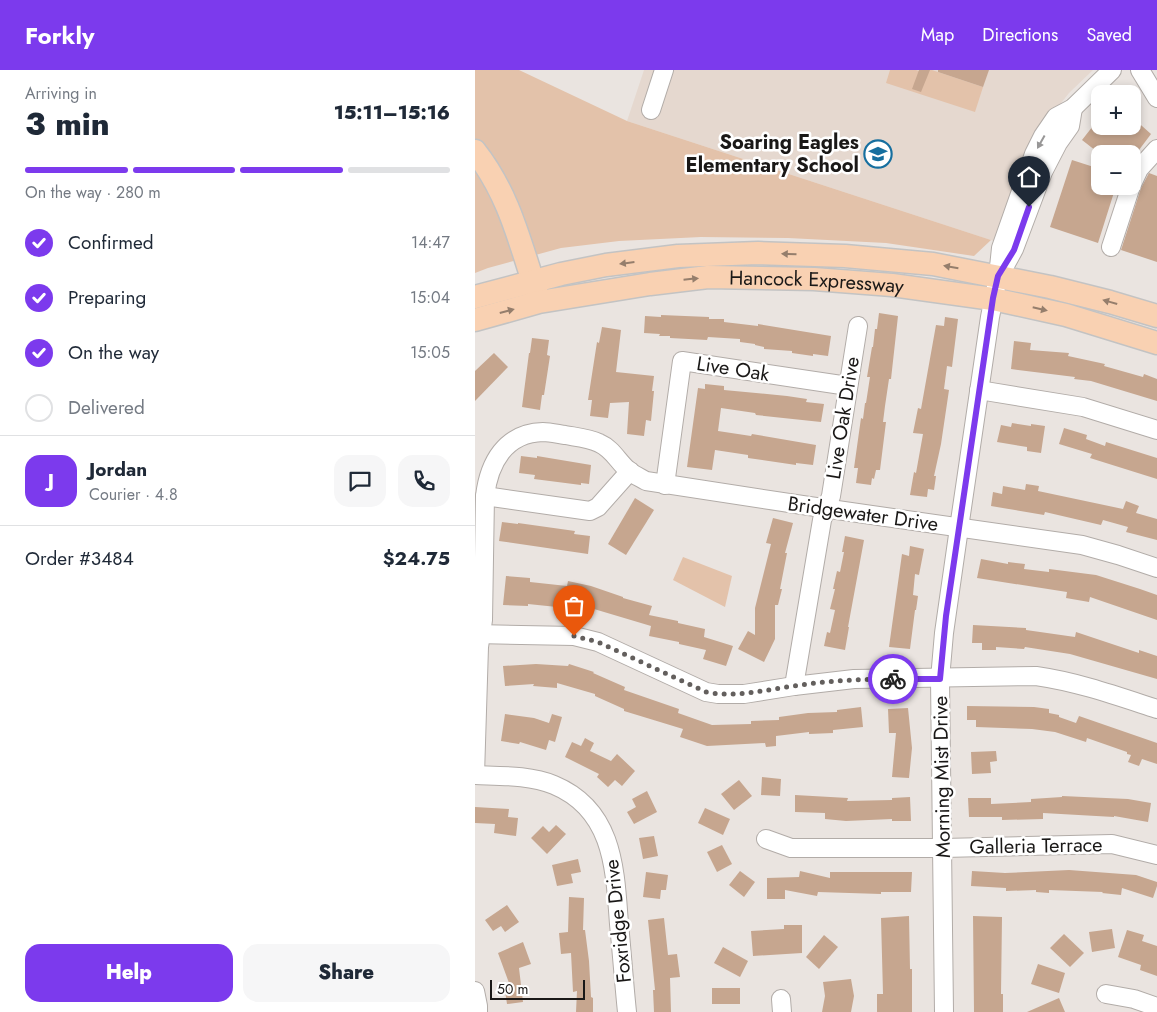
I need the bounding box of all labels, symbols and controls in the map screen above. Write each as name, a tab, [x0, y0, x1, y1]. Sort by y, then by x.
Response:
text: Forkly	[25, 18, 94, 53]
text: Map	[921, 22, 954, 48]
text: Directions	[982, 22, 1058, 48]
text: Saved	[1086, 22, 1132, 48]
text: Arriving in	[25, 82, 97, 105]
map controls	[1091, 85, 1141, 195]
button: +	[1091, 85, 1141, 135]
text: 15:11–15:16	[334, 99, 450, 126]
text: 3 min	[25, 101, 110, 147]
place label: Soaring Eagles Elementary School	[686, 128, 859, 180]
one-way arrow	[1036, 135, 1045, 149]
school or university icon: Soaring Eagles Elementary School	[863, 139, 893, 169]
button: −	[1091, 145, 1141, 195]
pin	[1008, 156, 1050, 207]
icon: home	[1015, 163, 1043, 191]
text: On the way · 280 m	[25, 181, 161, 204]
icon: check	[25, 229, 53, 257]
text: Confirmed	[68, 229, 154, 256]
text: 14:47	[411, 231, 450, 254]
one-way arrow	[780, 250, 796, 258]
one-way arrow	[618, 259, 634, 267]
street label: Hancock Expressway	[729, 263, 906, 301]
one-way arrow	[943, 263, 958, 271]
one-way arrow	[684, 275, 700, 283]
icon: check	[25, 284, 53, 312]
text: Preparing	[68, 284, 146, 311]
text: 15:04	[410, 286, 450, 309]
one-way arrow	[1103, 298, 1118, 306]
one-way arrow	[1033, 305, 1048, 313]
one-way arrow	[500, 307, 515, 315]
icon: check	[25, 339, 53, 367]
text: On the way	[68, 339, 159, 366]
text: 15:05	[410, 341, 450, 364]
street label: Live Oak	[695, 349, 772, 389]
street label: Live Oak Drive	[819, 355, 867, 481]
text: Delivered	[68, 394, 145, 421]
button: chat	[334, 455, 386, 507]
button: phone	[398, 455, 450, 507]
text: Jordan	[89, 456, 147, 483]
text: J	[48, 467, 54, 494]
text: Courier · 4.8	[89, 483, 178, 506]
street label: Bridgewater Drive	[786, 489, 940, 539]
text: Order #3484	[25, 545, 134, 572]
text: $24.75	[383, 545, 450, 572]
pin	[553, 585, 595, 636]
icon: bag	[560, 592, 588, 620]
courier	[868, 654, 918, 704]
icon: bike	[879, 665, 907, 693]
street label: Morning Mist Drive	[926, 696, 958, 858]
street label: Galleria Terrace	[969, 830, 1103, 862]
street label: Foxridge Drive	[597, 858, 639, 984]
button: Help	[25, 944, 233, 1002]
button: Share	[243, 944, 450, 1002]
scale bar	[490, 977, 585, 1000]
text: 50 m	[497, 979, 528, 999]

